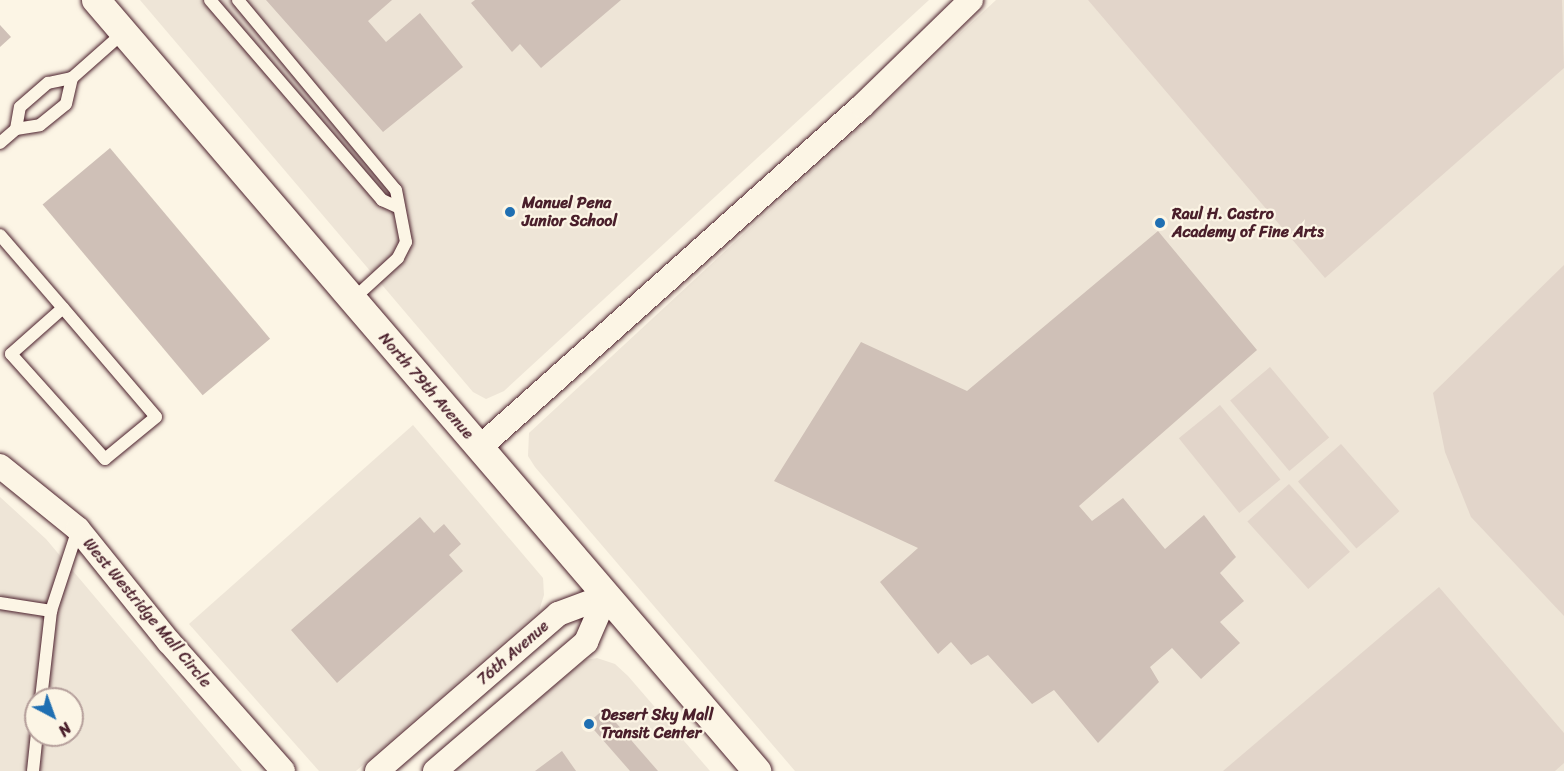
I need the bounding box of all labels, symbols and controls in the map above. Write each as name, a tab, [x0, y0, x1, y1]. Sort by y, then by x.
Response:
place label: Manuel Pena Junior School	[522, 193, 617, 231]
place label: Raul H. Castro Academy of Fine Arts	[1172, 204, 1324, 242]
marker: Manuel Pena Junior School	[503, 205, 517, 219]
marker: Raul H. Castro Academy of Fine Arts	[1153, 216, 1167, 230]
street label: North 79th Avenue	[375, 329, 477, 443]
street label: West Westridge Mall Circle	[79, 534, 215, 692]
street label: 76th Avenue	[473, 617, 553, 689]
north arrow	[24, 687, 84, 747]
place label: Desert Sky Mall Transit Center	[601, 705, 713, 743]
text: N	[51, 715, 79, 744]
marker: Desert Sky Mall Transit Center	[582, 717, 596, 731]

